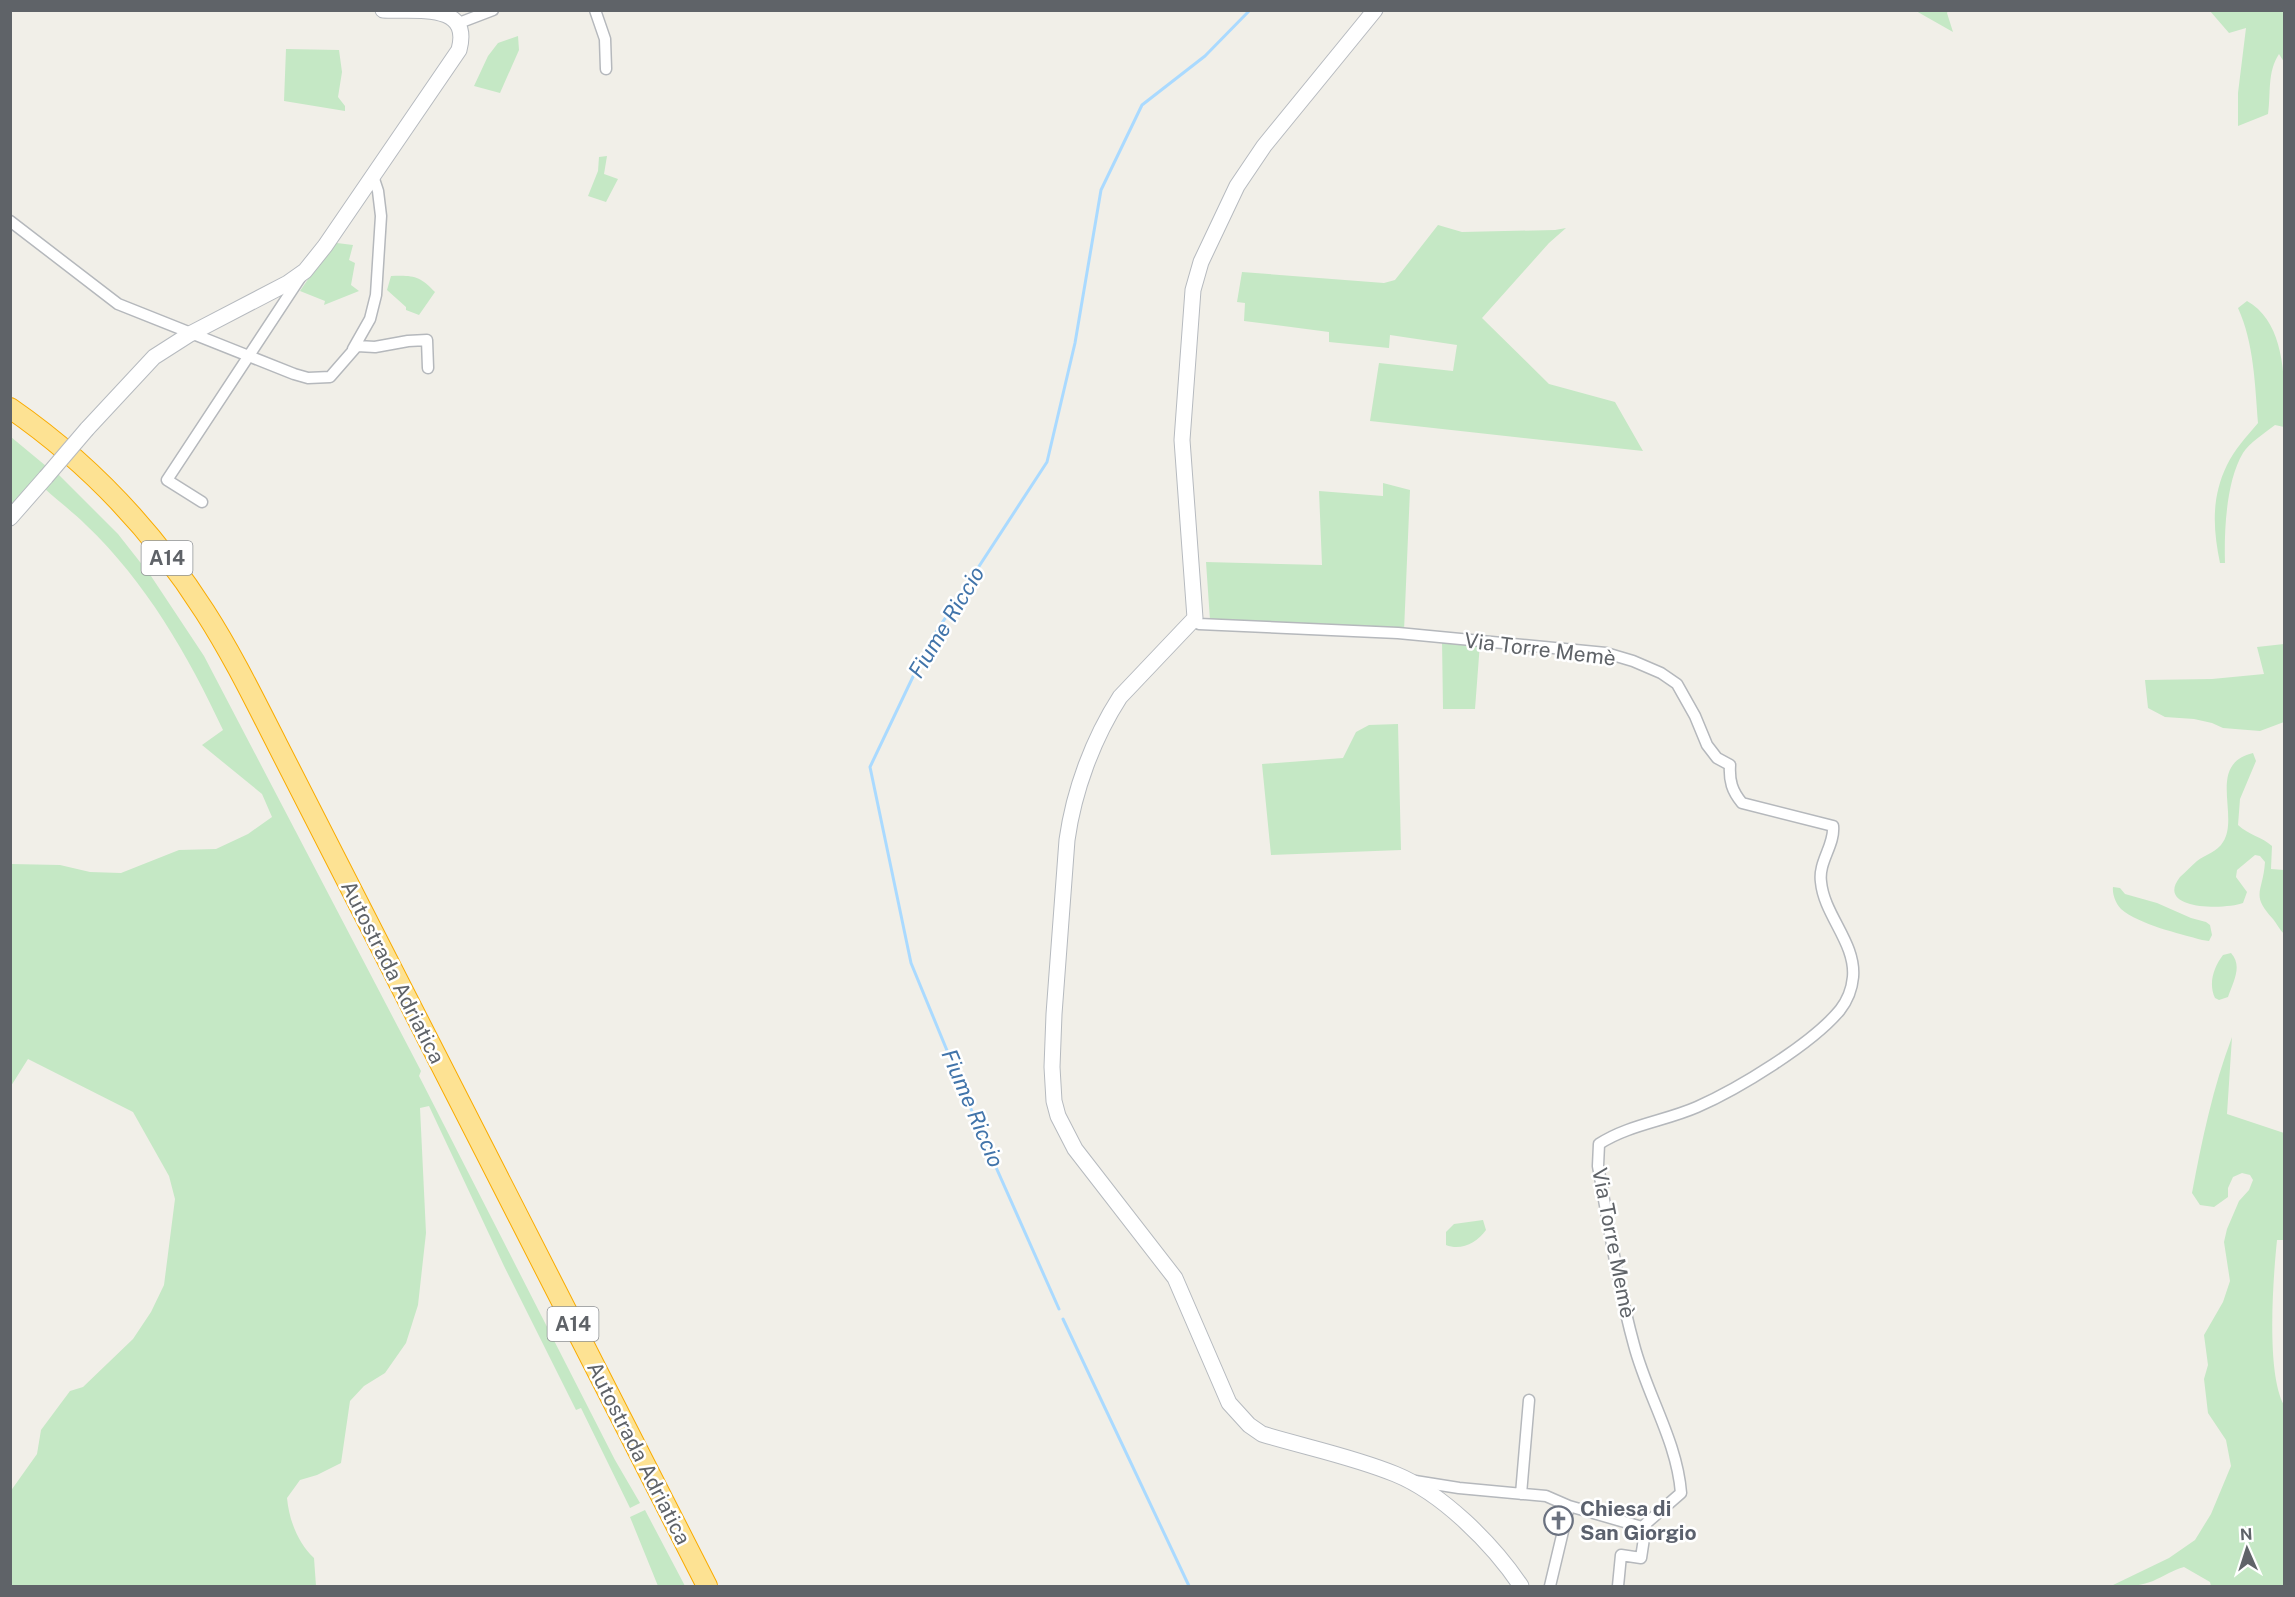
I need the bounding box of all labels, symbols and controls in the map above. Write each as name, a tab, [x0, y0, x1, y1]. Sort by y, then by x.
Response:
road number: A14	[142, 541, 192, 575]
water label: Fiume Riccio	[902, 561, 990, 683]
street label: Via Torre Memè	[1463, 627, 1617, 671]
street label: Autostrada Adriatica	[336, 876, 450, 1068]
water label: Fiume Riccio	[936, 1045, 1010, 1171]
street label: Via Torre Memè	[1587, 1166, 1641, 1320]
road number: A14	[548, 1307, 598, 1341]
street label: Autostrada Adriatica	[582, 1357, 696, 1549]
place label: Chiesa di San Giorgio	[1580, 1496, 1696, 1545]
church icon: Chiesa di San Giorgio	[1543, 1504, 1575, 1536]
north arrow	[2217, 1519, 2277, 1579]
text: N	[2239, 1525, 2253, 1544]

